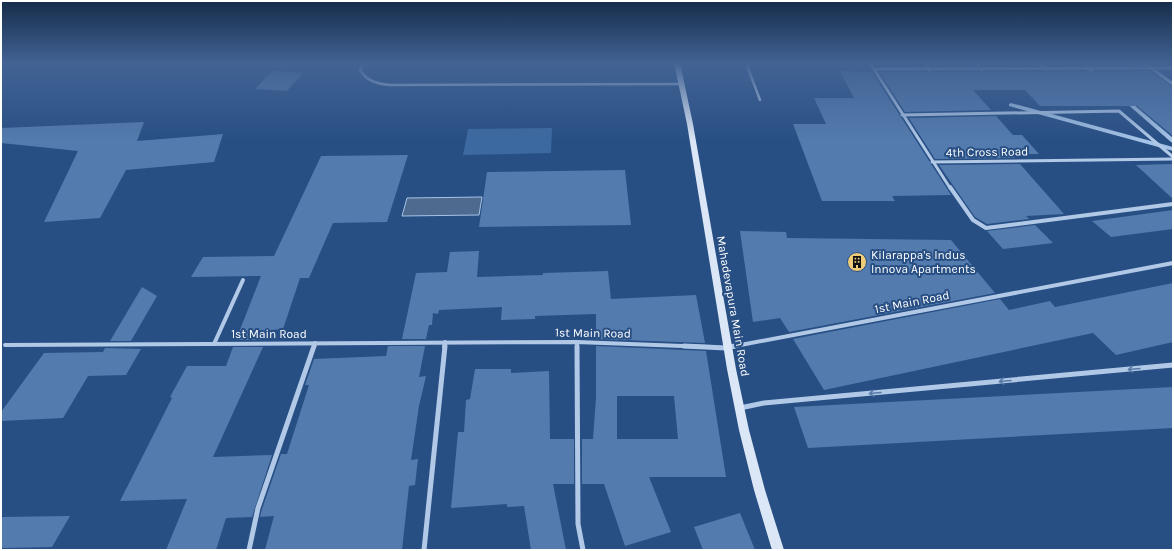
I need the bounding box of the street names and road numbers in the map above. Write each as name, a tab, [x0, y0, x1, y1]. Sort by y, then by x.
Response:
street label: 4th Cross Road	[946, 144, 1028, 160]
street label: Mahadevapura Main Road	[714, 235, 752, 377]
street label: 1st Main Road	[874, 288, 950, 316]
street label: 1st Main Road	[555, 325, 631, 341]
street label: 1st Main Road	[231, 327, 307, 341]

